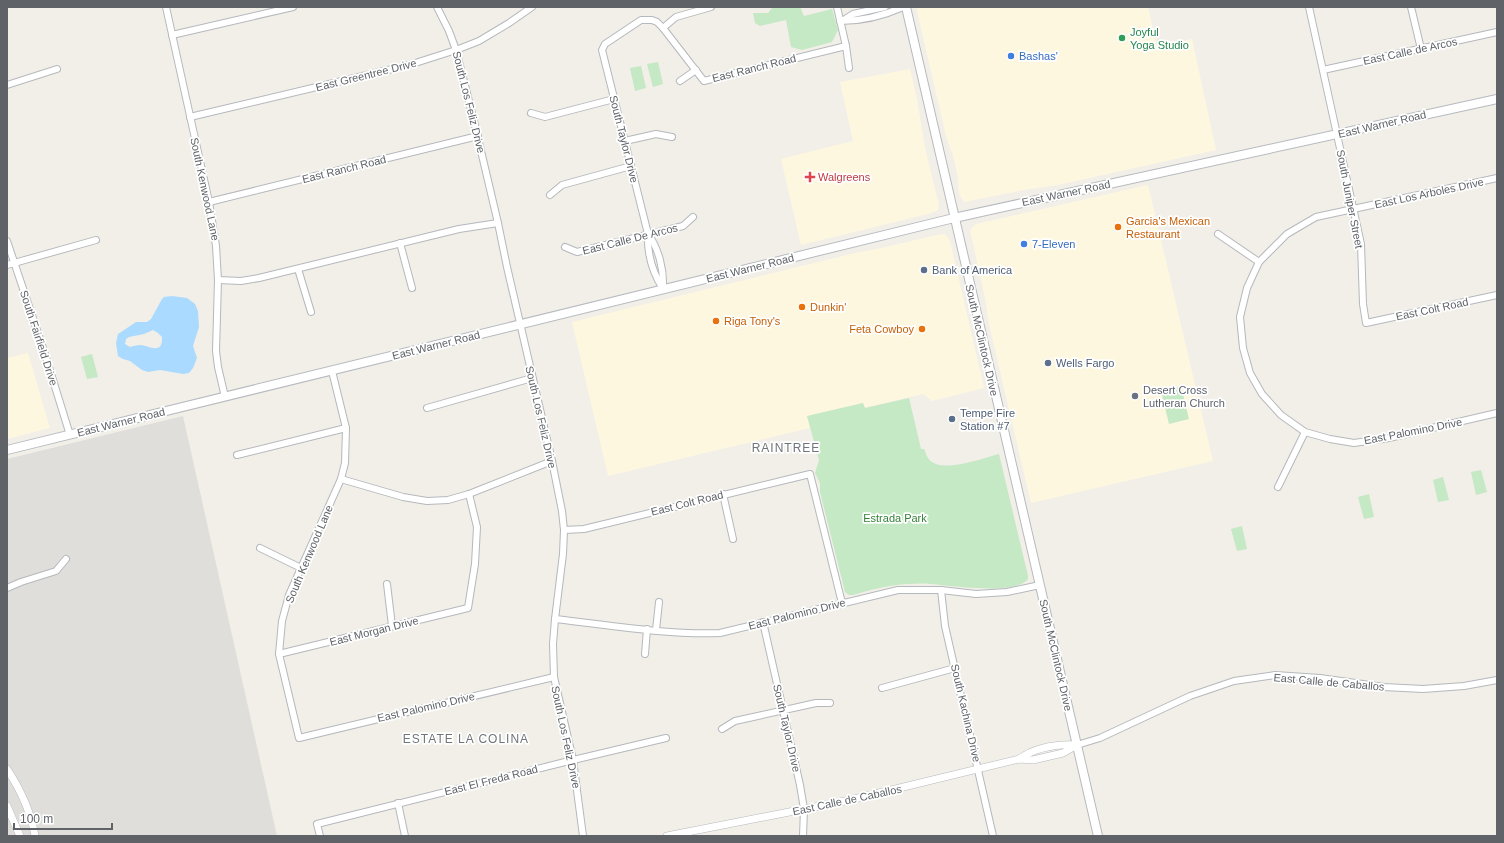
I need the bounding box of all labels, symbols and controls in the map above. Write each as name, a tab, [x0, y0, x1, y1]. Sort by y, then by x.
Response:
place label: Joyful Yoga Studio	[1130, 26, 1189, 51]
marker: Joyful Yoga Studio	[1117, 33, 1127, 43]
street label: East Calle de Arcos	[1362, 35, 1459, 67]
street label: South Los Feliz Drive	[451, 50, 487, 154]
place label: Bashas'	[1019, 50, 1058, 62]
marker: Bashas'	[1006, 51, 1016, 61]
street label: East Ranch Road	[711, 52, 797, 84]
street label: East Greentree Drive	[314, 57, 418, 93]
street label: South Taylor Drive	[607, 94, 641, 184]
street label: East Warner Road	[1337, 108, 1427, 140]
street label: South Kenwood Lane	[188, 136, 222, 242]
street label: South Juniper Street	[1335, 149, 1365, 249]
street label: East Ranch Road	[301, 153, 387, 185]
place label: Walgreens	[818, 171, 871, 183]
marker: Walgreens	[805, 172, 815, 182]
street label: East Los Arboles Drive	[1373, 176, 1485, 210]
street label: East Warner Road	[1021, 178, 1111, 208]
place label: Garcia's Mexican Restaurant	[1126, 215, 1210, 240]
street label: East Calle De Arcos	[581, 221, 679, 257]
marker: Garcia's Mexican Restaurant	[1113, 222, 1123, 232]
place label: 7-Eleven	[1032, 238, 1075, 250]
marker: 7-Eleven	[1019, 239, 1029, 249]
street label: East Warner Road	[705, 251, 795, 285]
place label: Bank of America	[932, 264, 1013, 276]
marker: Bank of America	[919, 265, 929, 275]
street label: South McClintock Drive	[963, 283, 1001, 397]
street label: South Fairfield Drive	[18, 289, 60, 387]
street label: East Colt Road	[1395, 295, 1469, 323]
place label: Dunkin'	[810, 301, 846, 313]
marker: Dunkin'	[797, 302, 807, 312]
place label: Riga Tony's	[724, 315, 781, 327]
marker: Riga Tony's	[711, 316, 721, 326]
place label: Feta Cowboy	[849, 323, 914, 335]
marker: Feta Cowboy	[917, 324, 927, 334]
street label: East Warner Road	[391, 328, 481, 362]
place label: Wells Fargo	[1056, 357, 1114, 369]
marker: Wells Fargo	[1043, 358, 1053, 368]
street label: South Los Feliz Drive	[523, 365, 559, 469]
place label: Desert Cross Lutheran Church	[1143, 384, 1225, 409]
marker: Desert Cross Lutheran Church	[1130, 391, 1140, 401]
street label: East Warner Road	[76, 405, 166, 439]
place label: Tempe Fire Station #7	[960, 407, 1015, 432]
marker: Tempe Fire Station #7	[947, 414, 957, 424]
street label: East Palomino Drive	[1363, 416, 1463, 446]
district label: RAINTREE	[752, 441, 820, 455]
street label: East Colt Road	[650, 488, 724, 518]
street label: South Kenwood Lane	[283, 503, 335, 605]
park label: Estrada Park	[863, 512, 927, 524]
street label: East Palomino Drive	[747, 596, 847, 632]
street label: South McClintock Drive	[1037, 598, 1075, 712]
street label: East Morgan Drive	[328, 614, 420, 648]
street label: South Kachina Drive	[949, 663, 983, 763]
street label: East Calle de Caballos	[1273, 671, 1385, 693]
street label: South Taylor Drive	[771, 683, 803, 773]
street label: South Los Feliz Drive	[549, 685, 583, 789]
street label: East Palomino Drive	[376, 690, 476, 724]
district label: ESTATE LA COLINA	[403, 732, 529, 746]
street label: East El Freda Road	[443, 763, 539, 797]
street label: East Calle de Caballos	[791, 782, 903, 817]
scale bar	[14, 805, 112, 831]
text: 100 m	[20, 812, 53, 826]

